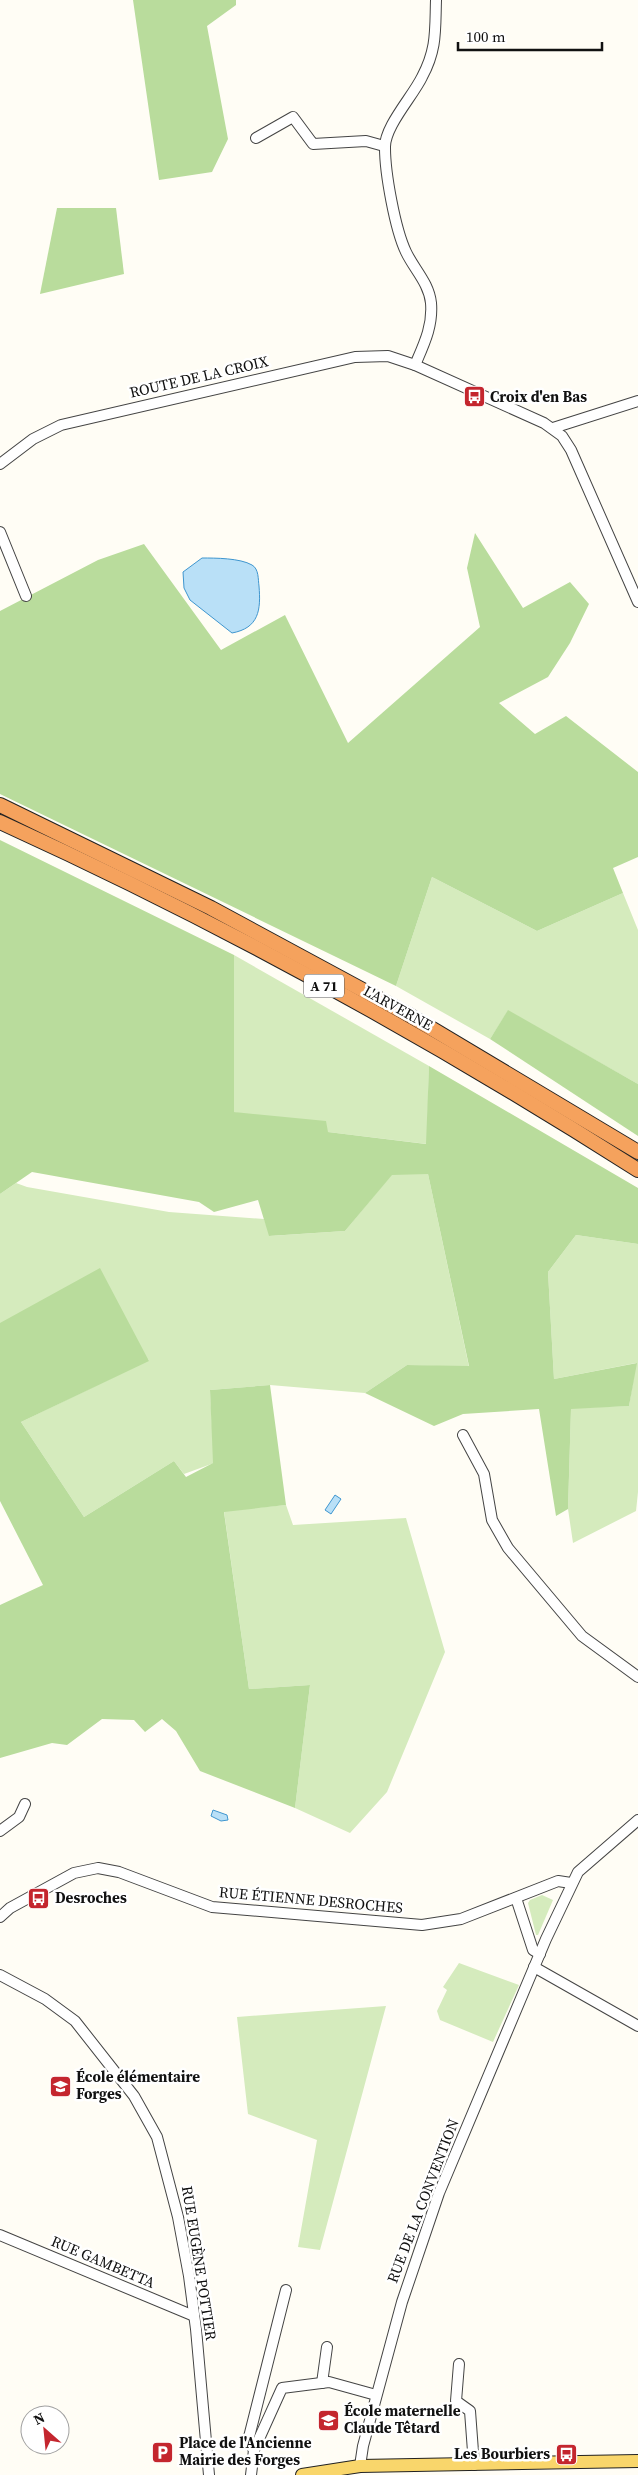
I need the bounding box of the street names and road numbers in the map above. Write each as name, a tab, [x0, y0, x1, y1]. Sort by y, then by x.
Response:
street label: ROUTE DE LA CROIX	[127, 350, 271, 403]
road number: A 71	[304, 974, 344, 998]
street label: L'ARVERNE	[360, 980, 437, 1035]
street label: RUE ÉTIENNE DESROCHES	[218, 1881, 404, 1918]
street label: RUE DE LA CONVENTION	[382, 2116, 464, 2286]
street label: RUE EUGÈNE POTTIER	[177, 2184, 222, 2342]
street label: RUE GAMBETTA	[48, 2230, 158, 2293]

